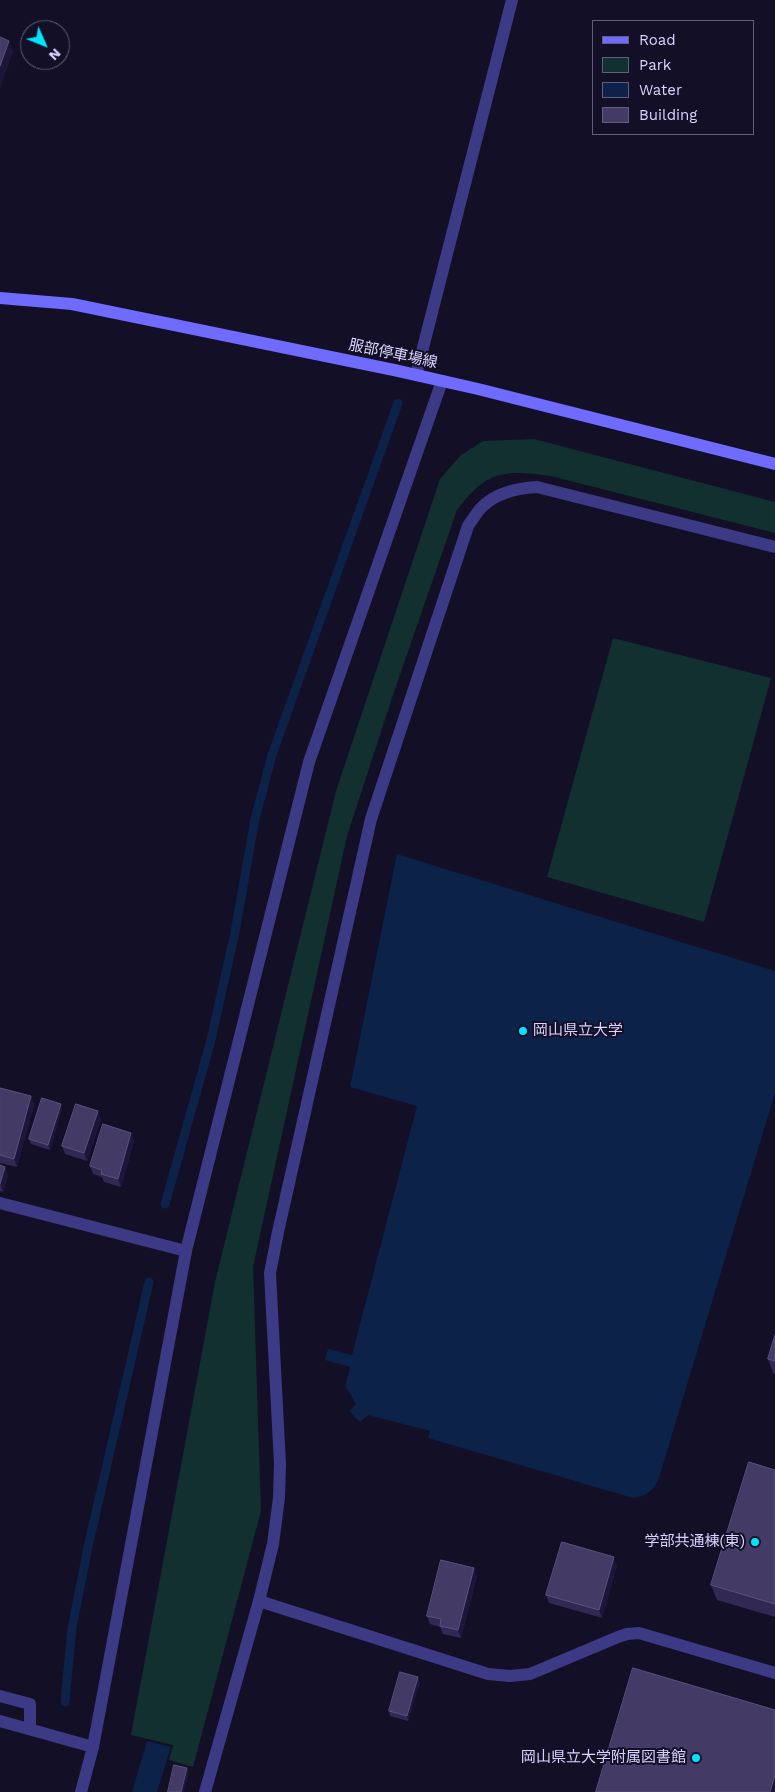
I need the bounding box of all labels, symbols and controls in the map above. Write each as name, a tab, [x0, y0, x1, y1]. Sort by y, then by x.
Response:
north arrow	[20, 20, 70, 70]
legend	[592, 20, 755, 135]
text: Road	[639, 31, 676, 49]
text: N	[46, 45, 64, 64]
text: Park	[639, 56, 671, 74]
text: Water	[639, 81, 682, 99]
text: Building	[639, 106, 697, 124]
street label: 服部停車場線	[347, 336, 439, 372]
place label: 岡山県立大学	[533, 1022, 623, 1040]
marker: 岡山県立大学	[517, 1025, 529, 1037]
place label: 学部共通棟(東)	[645, 1533, 745, 1551]
marker: 学部共通棟(東)	[749, 1536, 761, 1548]
place label: 岡山県立大学附属図書館	[521, 1749, 686, 1767]
marker: 岡山県立大学附属図書館	[690, 1752, 702, 1764]

